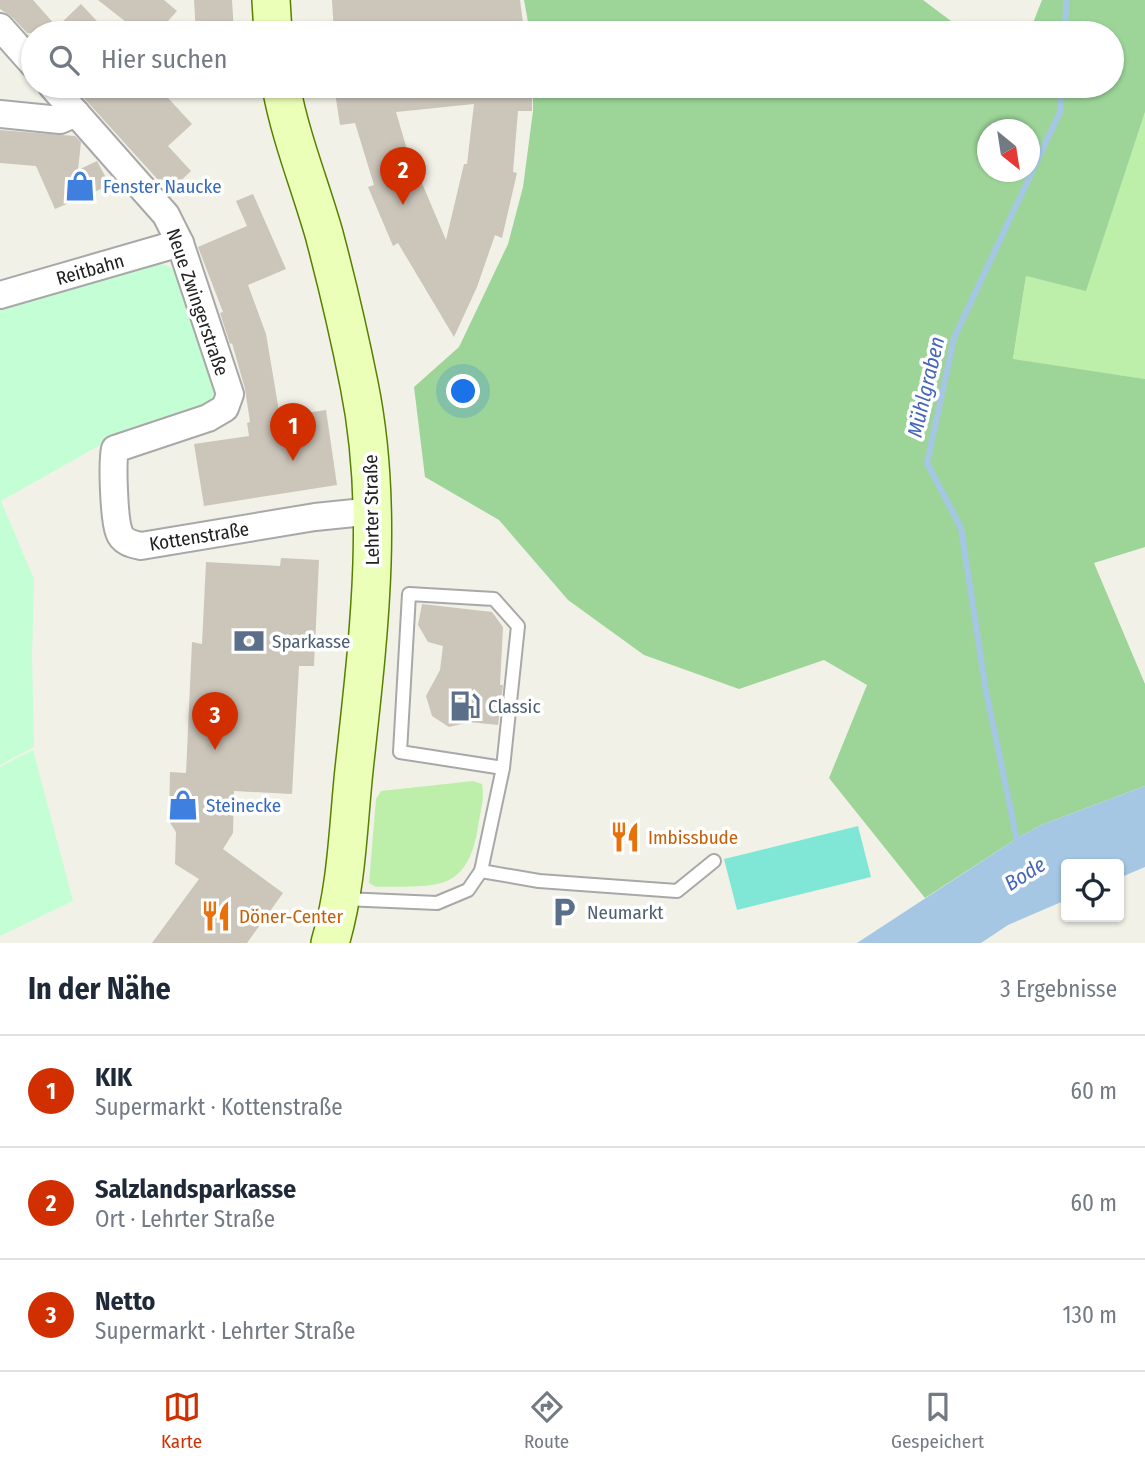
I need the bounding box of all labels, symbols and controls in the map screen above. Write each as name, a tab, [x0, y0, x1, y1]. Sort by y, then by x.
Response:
search box	[21, 21, 1124, 98]
icon: search	[45, 41, 83, 79]
text: Hier suchen	[101, 44, 227, 75]
north arrow	[977, 119, 1040, 182]
pin: 2	[380, 147, 426, 205]
shop icon: Fenster Naucke	[63, 169, 97, 203]
place label: Fenster Naucke	[103, 175, 222, 198]
street label: Neue Zwingerstraße	[162, 225, 234, 379]
street label: Reitbahn	[53, 249, 127, 290]
water label: Mühlgraben	[902, 334, 950, 440]
your location	[446, 374, 480, 408]
pin: 1	[270, 403, 316, 461]
street label: Lehrter Straße	[359, 454, 384, 566]
street label: Kottenstraße	[148, 517, 251, 556]
bank icon: Sparkasse	[232, 624, 266, 658]
place label: Sparkasse	[272, 630, 350, 653]
fuel station icon: Classic	[448, 689, 482, 723]
pin: 3	[192, 692, 238, 750]
place label: Classic	[488, 695, 541, 718]
shop icon: Steinecke	[166, 788, 200, 822]
place label: Steinecke	[206, 794, 281, 817]
restaurant icon: Imbissbude	[608, 820, 642, 854]
place label: Imbissbude	[648, 826, 738, 849]
water label: Bode	[1000, 851, 1050, 897]
map controls	[1061, 859, 1124, 922]
button: locate	[1061, 859, 1124, 922]
parking icon: Neumarkt	[547, 895, 581, 929]
restaurant icon: Döner-Center	[199, 899, 233, 933]
place label: Neumarkt	[587, 901, 664, 924]
place label: Döner-Center	[239, 905, 343, 928]
text: In der Nähe	[28, 971, 171, 1007]
text: 3 Ergebnisse	[1000, 975, 1117, 1003]
text: KIK	[95, 1062, 132, 1093]
text: 1	[46, 1077, 56, 1105]
text: 60 m	[1071, 1077, 1117, 1105]
text: Supermarkt · Kottenstraße	[95, 1093, 343, 1121]
text: Salzlandsparkasse	[95, 1174, 296, 1205]
text: 2	[46, 1189, 56, 1217]
text: 60 m	[1071, 1189, 1117, 1217]
text: Ort · Lehrter Straße	[95, 1205, 275, 1233]
text: Netto	[95, 1286, 155, 1317]
text: 3	[46, 1301, 56, 1329]
text: 130 m	[1063, 1301, 1117, 1329]
text: Supermarkt · Lehrter Straße	[95, 1317, 355, 1345]
tab: Karte	[161, 1388, 202, 1453]
tab: Route	[524, 1388, 569, 1453]
tab: Gespeichert	[891, 1388, 984, 1453]

